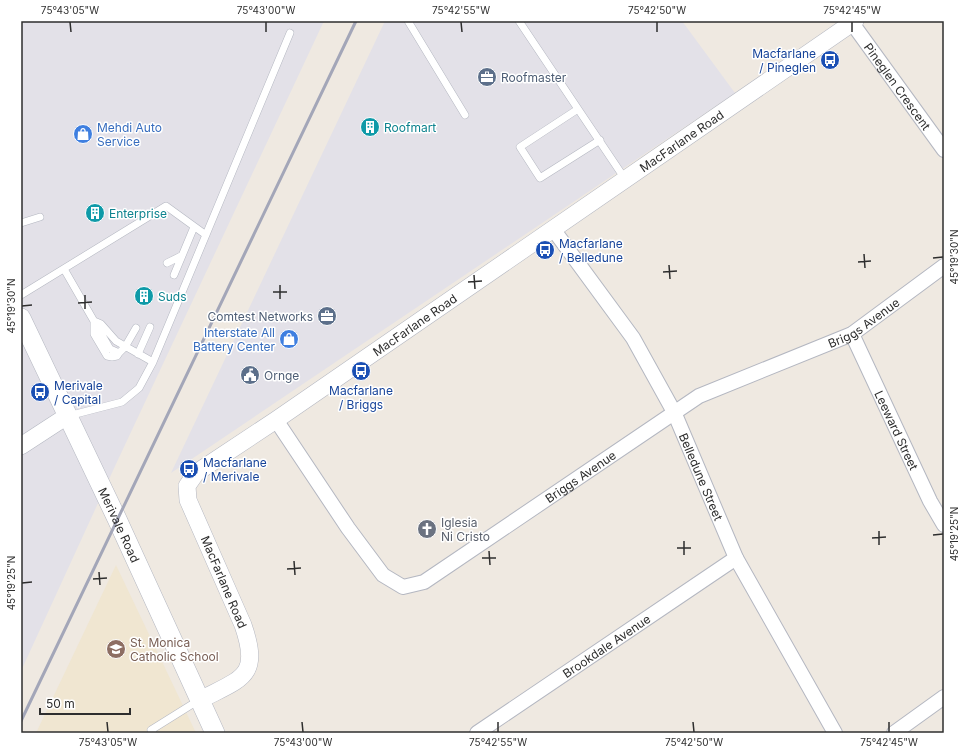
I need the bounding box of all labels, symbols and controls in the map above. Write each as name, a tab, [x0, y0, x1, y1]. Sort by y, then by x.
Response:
text: 75°43'05"W	[41, 4, 99, 16]
text: 75°43'00"W	[237, 4, 295, 16]
text: 75°42'55"W	[432, 4, 490, 16]
text: 75°42'50"W	[628, 4, 686, 16]
text: 75°42'45"W	[823, 4, 881, 16]
street label: Pineglen Crescent	[861, 40, 934, 133]
place label: Macfarlane / Pineglen	[752, 46, 816, 75]
bus stop icon: Macfarlane / Pineglen	[819, 49, 841, 71]
office icon: Roofmaster	[476, 66, 498, 88]
place label: Roofmaster	[501, 70, 567, 85]
street label: MacFarlane Road	[636, 106, 726, 175]
building icon: Roofmart	[359, 116, 381, 138]
place label: Mehdi Auto Service	[97, 120, 162, 149]
place label: Roofmart	[384, 120, 436, 135]
shop icon: Mehdi Auto Service	[72, 123, 94, 145]
building icon: Enterprise	[84, 202, 106, 224]
place label: Enterprise	[109, 206, 167, 221]
text: 45°19'30"N	[948, 229, 960, 285]
place label: Macfarlane / Belledune	[559, 236, 623, 265]
bus stop icon: Macfarlane / Belledune	[534, 239, 556, 261]
text: 45°19'30"N	[5, 278, 17, 334]
building icon: Suds	[133, 285, 155, 307]
place label: Suds	[158, 289, 186, 304]
street label: MacFarlane Road	[370, 290, 459, 359]
street label: Briggs Avenue	[826, 294, 902, 351]
office icon: Comtest Networks	[316, 305, 338, 327]
place label: Comtest Networks	[208, 309, 313, 324]
place label: Interstate All Battery Center	[193, 325, 275, 354]
shop icon: Interstate All Battery Center	[278, 328, 300, 350]
bus stop icon: Macfarlane / Briggs	[350, 360, 372, 382]
public building icon: Ornge	[239, 364, 261, 386]
place label: Ornge	[264, 368, 299, 383]
place label: Merivale / Capital	[54, 378, 103, 407]
bus stop icon: Merivale / Capital	[29, 381, 51, 403]
place label: Macfarlane / Briggs	[329, 383, 393, 412]
street label: Leeward Street	[872, 388, 922, 472]
street label: Belledune Street	[676, 431, 727, 523]
street label: Briggs Avenue	[542, 447, 619, 506]
place label: Macfarlane / Merivale	[203, 455, 267, 484]
bus stop icon: Macfarlane / Merivale	[178, 458, 200, 480]
street label: Merivale Road	[95, 485, 143, 565]
text: 45°19'25"N	[948, 507, 960, 561]
place label: Iglesia Ni Cristo	[441, 515, 490, 544]
church icon: Iglesia Ni Cristo	[416, 518, 438, 540]
street label: MacFarlane Road	[198, 534, 250, 630]
text: 45°19'25"N	[5, 556, 17, 610]
street label: Brookdale Avenue	[560, 611, 653, 681]
place label: St. Monica Catholic School	[130, 635, 219, 664]
school or university icon: St. Monica Catholic School	[105, 638, 127, 660]
scale bar	[40, 690, 130, 716]
text: 50 m	[46, 696, 75, 711]
text: 75°43'05"W	[79, 736, 137, 748]
text: 75°43'00"W	[274, 736, 332, 748]
text: 75°42'55"W	[469, 736, 527, 748]
text: 75°42'50"W	[665, 736, 723, 748]
text: 75°42'45"W	[860, 736, 918, 748]

